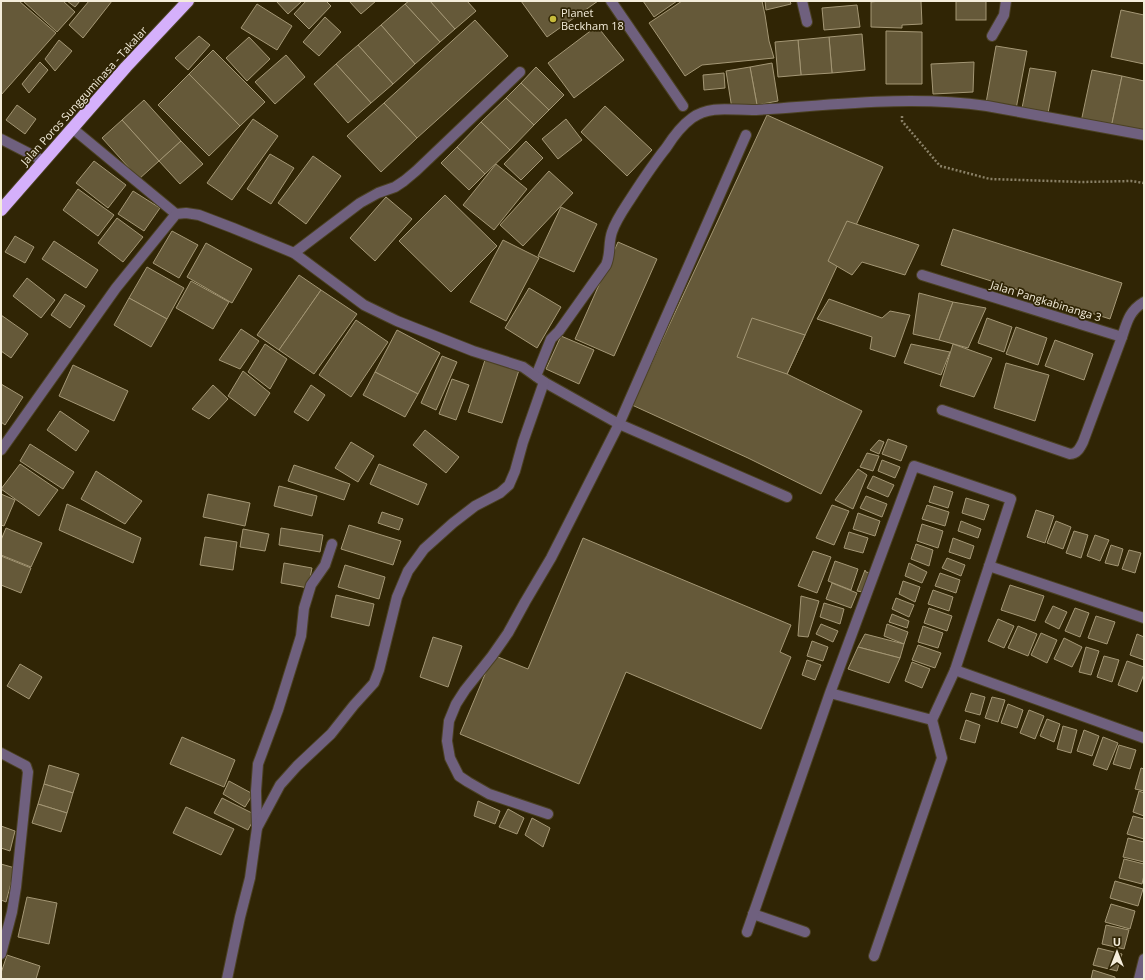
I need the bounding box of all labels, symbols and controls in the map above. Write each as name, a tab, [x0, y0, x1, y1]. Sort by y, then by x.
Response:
place label: Planet Beckham 18	[561, 5, 624, 33]
marker: Planet Beckham 18	[548, 14, 558, 24]
street label: Jalan Poros Sungguminasa - Takalar	[16, 23, 150, 169]
street label: Jalan Pangkabinanga 3	[988, 276, 1103, 325]
north arrow	[1097, 932, 1137, 972]
text: U	[1113, 934, 1121, 949]

